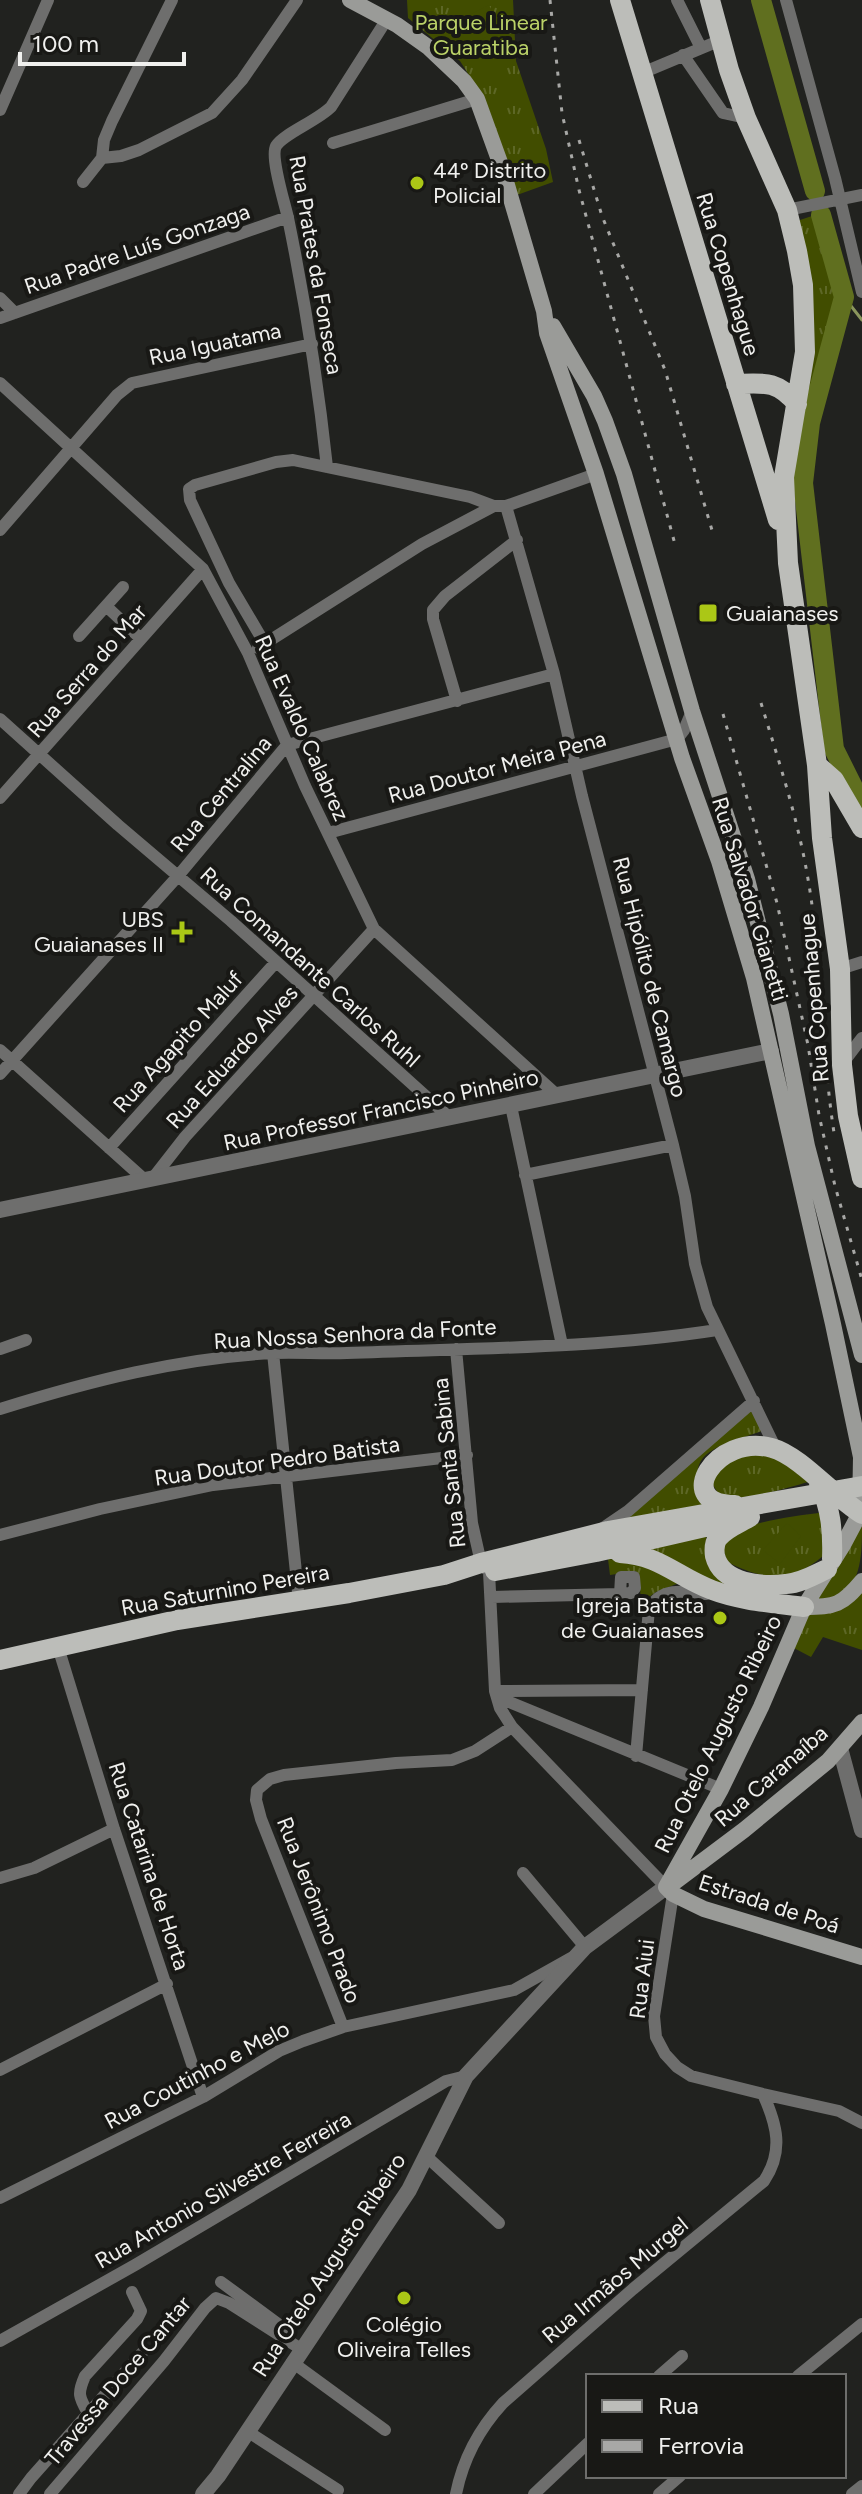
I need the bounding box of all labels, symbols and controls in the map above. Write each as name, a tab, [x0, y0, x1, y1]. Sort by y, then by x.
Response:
park label: Parque Linear Guaratiba	[414, 9, 548, 61]
scale bar	[20, 16, 184, 66]
text: 100 m	[32, 29, 99, 58]
street label: Rua Prates da Fonseca	[283, 153, 349, 377]
place label: 44º Distrito Policial	[433, 157, 546, 209]
marker: 44º Distrito Policial	[408, 174, 426, 192]
street label: Rua Copenhague	[690, 189, 766, 359]
street label: Rua Padre Luís Gonzaga	[21, 198, 253, 300]
street label: Rua Iguatama	[146, 317, 284, 371]
street label: Rua Serra do Mar	[22, 598, 153, 743]
place label: Guaianases	[726, 600, 839, 627]
marker: Guaianases	[697, 602, 719, 624]
street label: Rua Evaldo Calabrez	[249, 631, 355, 825]
street label: Rua Doutor Meira Pena	[385, 725, 609, 809]
street label: Rua Centralina	[165, 730, 277, 858]
street label: Rua Salvador Gianetti	[706, 794, 794, 1004]
street label: Rua Hipólito de Camargo	[607, 854, 693, 1100]
street label: Rua Comandante Carlos Ruhl	[194, 861, 426, 1073]
place label: UBS Guaianases II	[34, 906, 164, 958]
street label: Rua Copenhague	[793, 912, 835, 1084]
marker: UBS Guaianases II	[171, 921, 193, 943]
street label: Rua Agapito Maluf	[107, 965, 249, 1118]
street label: Rua Eduardo Alves	[160, 980, 304, 1134]
street label: Rua Professor Francisco Pinheiro	[221, 1063, 541, 1157]
street label: Rua Nossa Senhora da Fonte	[213, 1313, 497, 1355]
street label: Rua Santa Sabina	[427, 1377, 471, 1549]
street label: Rua Doutor Pedro Batista	[153, 1430, 401, 1492]
street label: Rua Saturnino Pereira	[119, 1558, 331, 1622]
place label: Igreja Batista de Guaianases	[561, 1592, 704, 1644]
marker: Igreja Batista de Guaianases	[711, 1609, 729, 1627]
street label: Rua Otelo Augusto Ribeiro	[649, 1611, 787, 1857]
street label: Rua Caranaíba	[709, 1720, 833, 1832]
street label: Rua Catarina de Horta	[103, 1759, 195, 1973]
street label: Rua Jerônimo Prado	[271, 1813, 367, 2007]
street label: Estrada de Poá	[695, 1869, 843, 1939]
street label: Rua Aiui	[624, 1938, 660, 2020]
street label: Rua Coutinho e Melo	[100, 2015, 294, 2135]
street label: Rua Antonio Silvestre Ferreira	[90, 2106, 356, 2274]
street label: Rua Otelo Augusto Ribeiro	[247, 2148, 411, 2382]
street label: Rua Irmãos Murgel	[536, 2211, 694, 2349]
marker: Colégio Oliveira Telles	[395, 2289, 413, 2307]
street label: Travessa Doce Cantar	[39, 2290, 197, 2471]
place label: Colégio Oliveira Telles	[337, 2311, 471, 2363]
legend	[586, 2374, 846, 2478]
text: Rua	[658, 2391, 699, 2420]
text: Ferrovia	[658, 2431, 744, 2460]

